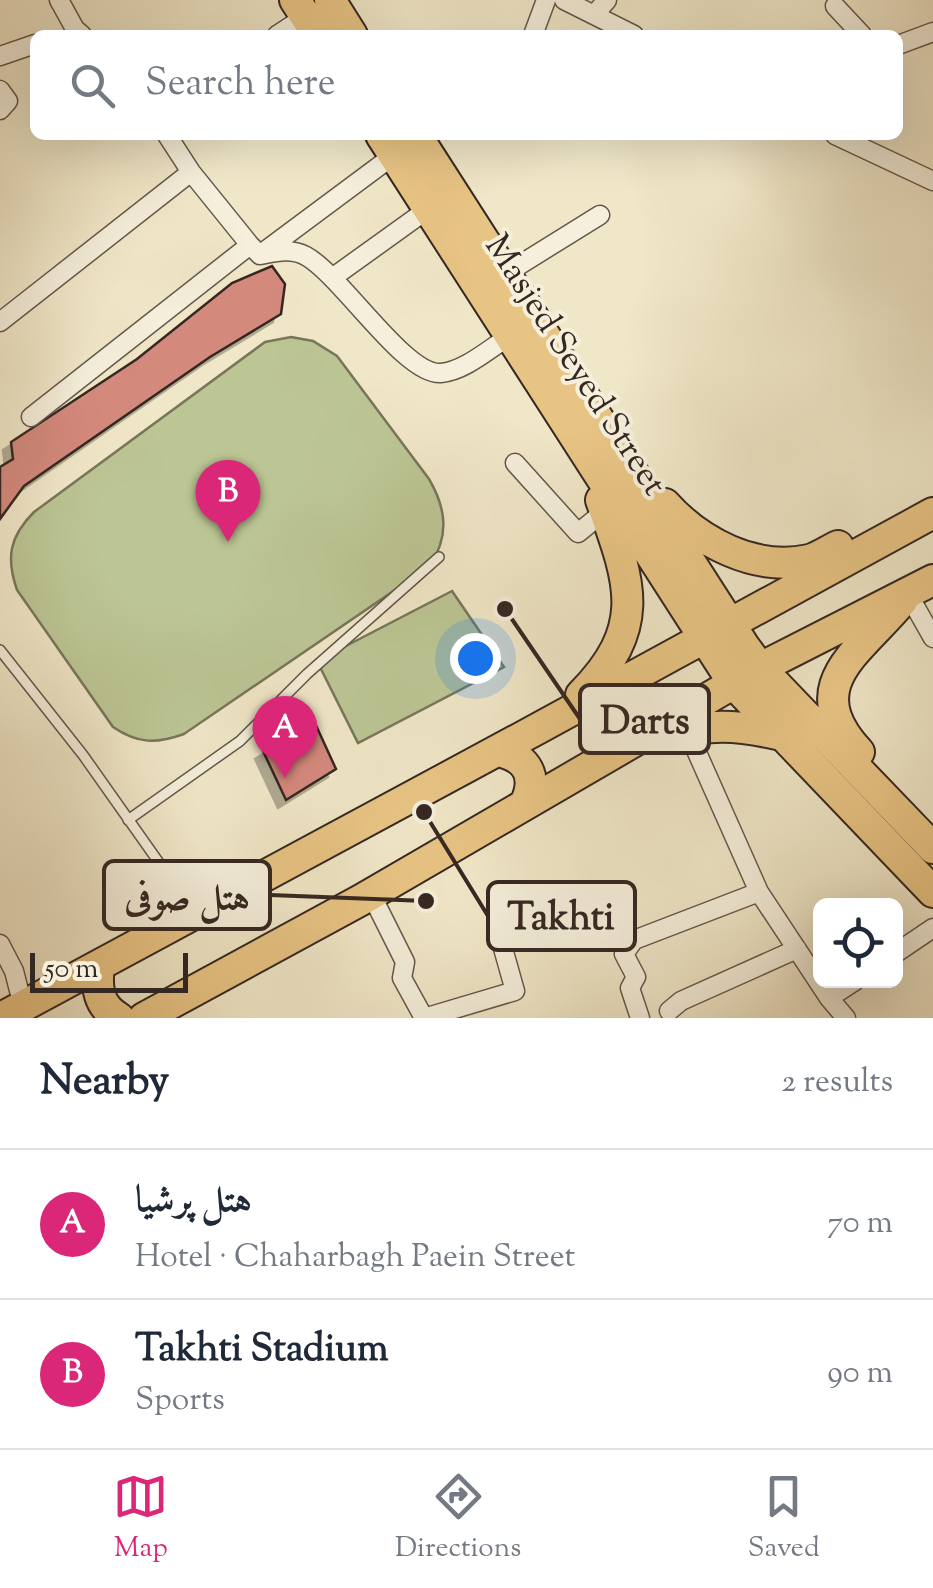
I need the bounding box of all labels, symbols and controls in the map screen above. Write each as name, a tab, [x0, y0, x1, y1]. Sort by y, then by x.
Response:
search box	[30, 30, 903, 140]
icon: search	[65, 58, 120, 113]
text: Search here	[145, 58, 336, 112]
street label: Masjed Seyed Street	[470, 225, 678, 507]
pin: B	[196, 460, 260, 542]
your location	[450, 633, 501, 684]
callout: Darts	[580, 685, 709, 753]
pin: A	[252, 696, 318, 778]
text: Darts	[600, 697, 690, 751]
callout: هتل صوفی	[104, 861, 270, 929]
text: هتل صوفی	[123, 873, 250, 927]
callout: Takhti	[488, 882, 635, 950]
text: Takhti	[507, 893, 615, 947]
map controls	[813, 898, 903, 988]
button: locate	[813, 898, 903, 988]
scale bar	[30, 948, 188, 993]
text: 50 m	[45, 950, 99, 990]
text: Nearby	[40, 1053, 169, 1113]
text: 2 results	[781, 1060, 893, 1106]
text: هتل پرشیا	[135, 1175, 252, 1229]
text: A	[60, 1201, 85, 1247]
text: 70 m	[827, 1201, 893, 1247]
text: Hotel · Chaharbagh Paein Street	[135, 1235, 575, 1281]
text: Takhti Stadium	[135, 1324, 388, 1378]
text: B	[62, 1351, 83, 1397]
text: 90 m	[827, 1351, 893, 1397]
text: Sports	[135, 1378, 225, 1424]
tab: Map	[113, 1469, 168, 1569]
tab: Directions	[395, 1469, 521, 1569]
tab: Saved	[748, 1469, 820, 1569]

